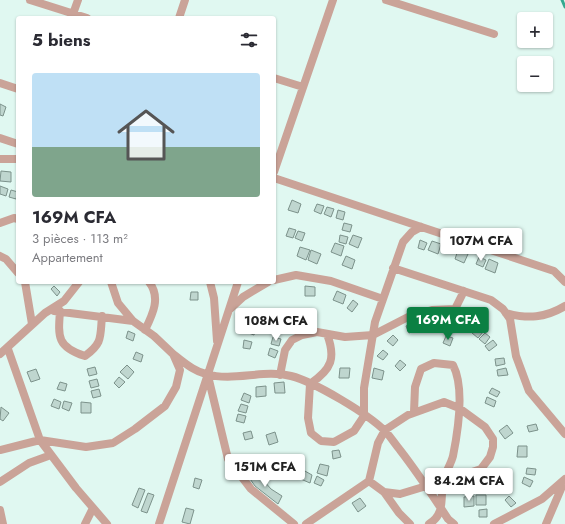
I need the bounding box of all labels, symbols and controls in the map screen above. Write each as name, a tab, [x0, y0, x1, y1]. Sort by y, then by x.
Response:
map controls	[517, 12, 553, 92]
button: +	[517, 12, 553, 48]
text: 5 biens	[32, 28, 91, 52]
icon: filters	[238, 29, 260, 51]
button: −	[517, 56, 553, 92]
icon: home	[110, 99, 182, 171]
text: 169M CFA	[32, 205, 116, 229]
pin: 107M CFA	[440, 228, 522, 262]
text: 3 pièces · 113 m²	[32, 229, 128, 248]
text: 107M CFA	[449, 231, 513, 250]
text: Appartement	[32, 248, 103, 267]
pin: 169M CFA	[407, 307, 489, 341]
pin: 108M CFA	[235, 308, 317, 342]
text: 169M CFA	[416, 310, 480, 329]
text: 108M CFA	[244, 311, 308, 330]
pin: 151M CFA	[224, 454, 306, 488]
text: 151M CFA	[234, 457, 296, 476]
pin: 84.2M CFA	[423, 468, 515, 502]
text: 84.2M CFA	[434, 471, 504, 490]

